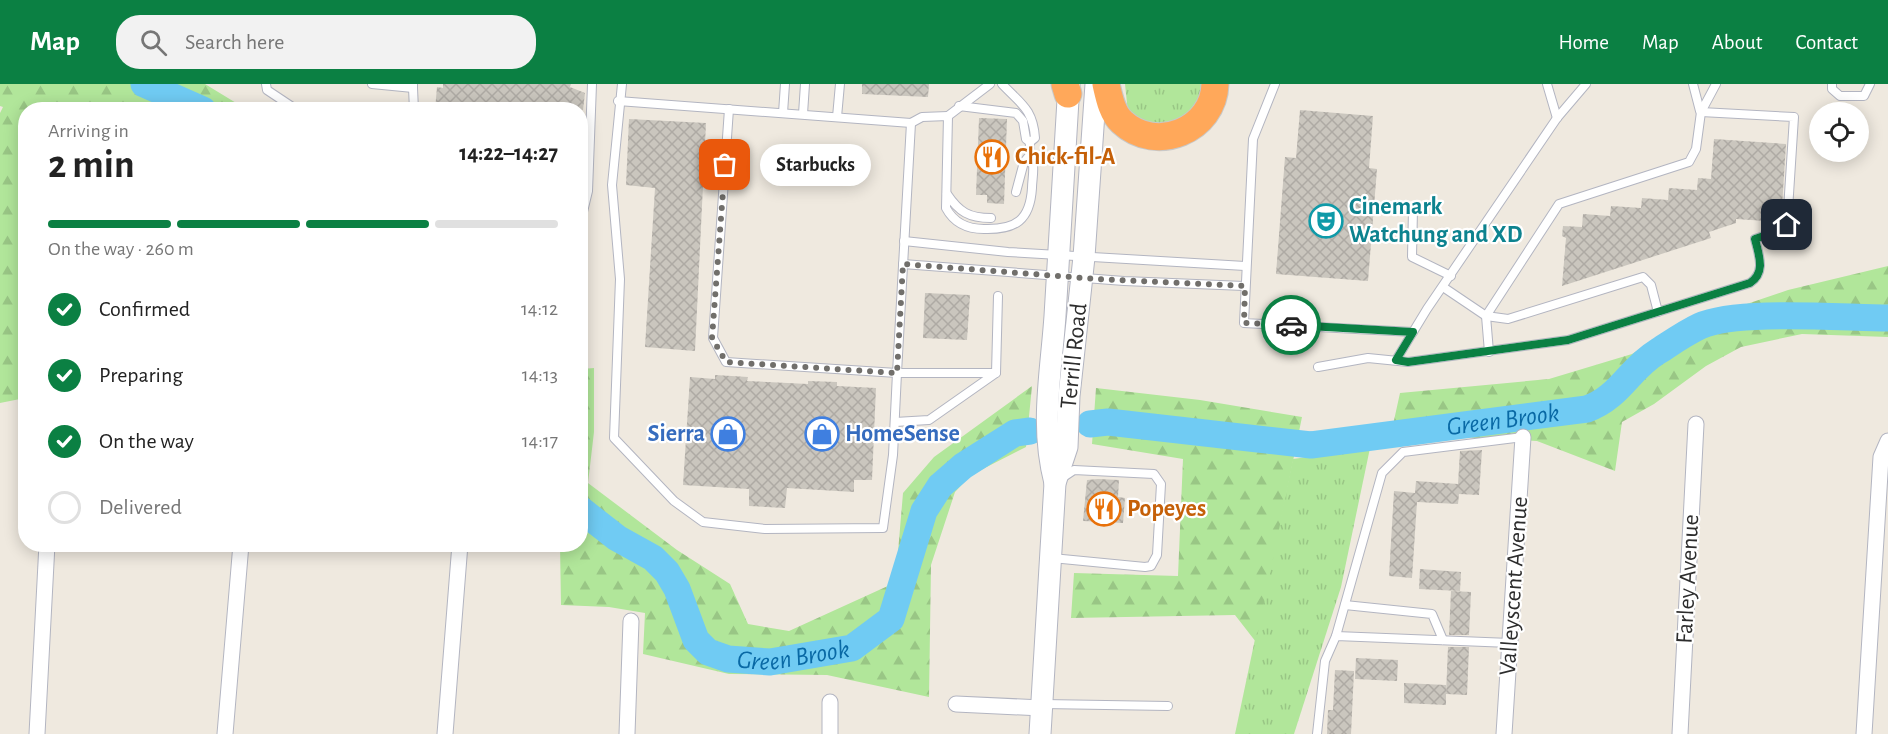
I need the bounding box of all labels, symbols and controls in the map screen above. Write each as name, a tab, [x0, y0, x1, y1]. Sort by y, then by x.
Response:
search box	[116, 15, 536, 69]
icon: search	[137, 26, 170, 59]
text: Map	[30, 28, 80, 56]
text: Search here	[185, 31, 284, 53]
text: Home	[1558, 32, 1609, 53]
text: Map	[1642, 32, 1679, 53]
text: About	[1712, 32, 1762, 53]
text: Contact	[1795, 32, 1858, 53]
map controls	[1809, 102, 1869, 162]
button: locate	[1809, 102, 1869, 162]
text: Arriving in	[48, 121, 129, 141]
pin	[699, 139, 750, 190]
restaurant icon: Chick-fil-A	[974, 139, 1010, 175]
text: 14:22–14:27	[459, 142, 558, 164]
callout: Starbucks	[761, 144, 872, 186]
place label: Chick-fil-A	[1015, 145, 1116, 169]
text: 2 min	[48, 146, 135, 185]
icon: bag	[708, 148, 741, 181]
text: Starbucks	[776, 155, 855, 175]
place label: Cinemark Watchung and XD	[1349, 195, 1523, 247]
pin	[1761, 199, 1812, 250]
theatre icon: Cinemark Watchung and XD	[1308, 203, 1344, 239]
icon: home	[1770, 208, 1803, 241]
text: On the way · 260 m	[48, 239, 194, 259]
icon: check	[48, 293, 81, 326]
courier	[1261, 295, 1321, 355]
text: Confirmed	[99, 298, 190, 320]
text: 14:12	[521, 299, 558, 319]
street label: Terrill Road	[1057, 302, 1091, 410]
icon: car	[1275, 309, 1308, 342]
icon: check	[48, 359, 81, 392]
text: Preparing	[99, 364, 183, 386]
text: 14:13	[522, 365, 558, 385]
water label: Green Brook	[1445, 400, 1561, 440]
shop icon: Sierra	[710, 416, 746, 452]
shop icon: HomeSense	[804, 416, 840, 452]
place label: Sierra	[647, 422, 705, 446]
place label: HomeSense	[845, 422, 960, 446]
icon: check	[48, 425, 81, 458]
text: On the way	[99, 430, 194, 452]
text: 14:17	[522, 431, 558, 451]
restaurant icon: Popeyes	[1086, 491, 1122, 527]
text: Delivered	[99, 496, 182, 518]
street label: Valleyscent Avenue	[1496, 496, 1532, 676]
place label: Popeyes	[1127, 497, 1206, 521]
street label: Farley Avenue	[1673, 514, 1703, 644]
water label: Green Brook	[736, 636, 851, 675]

